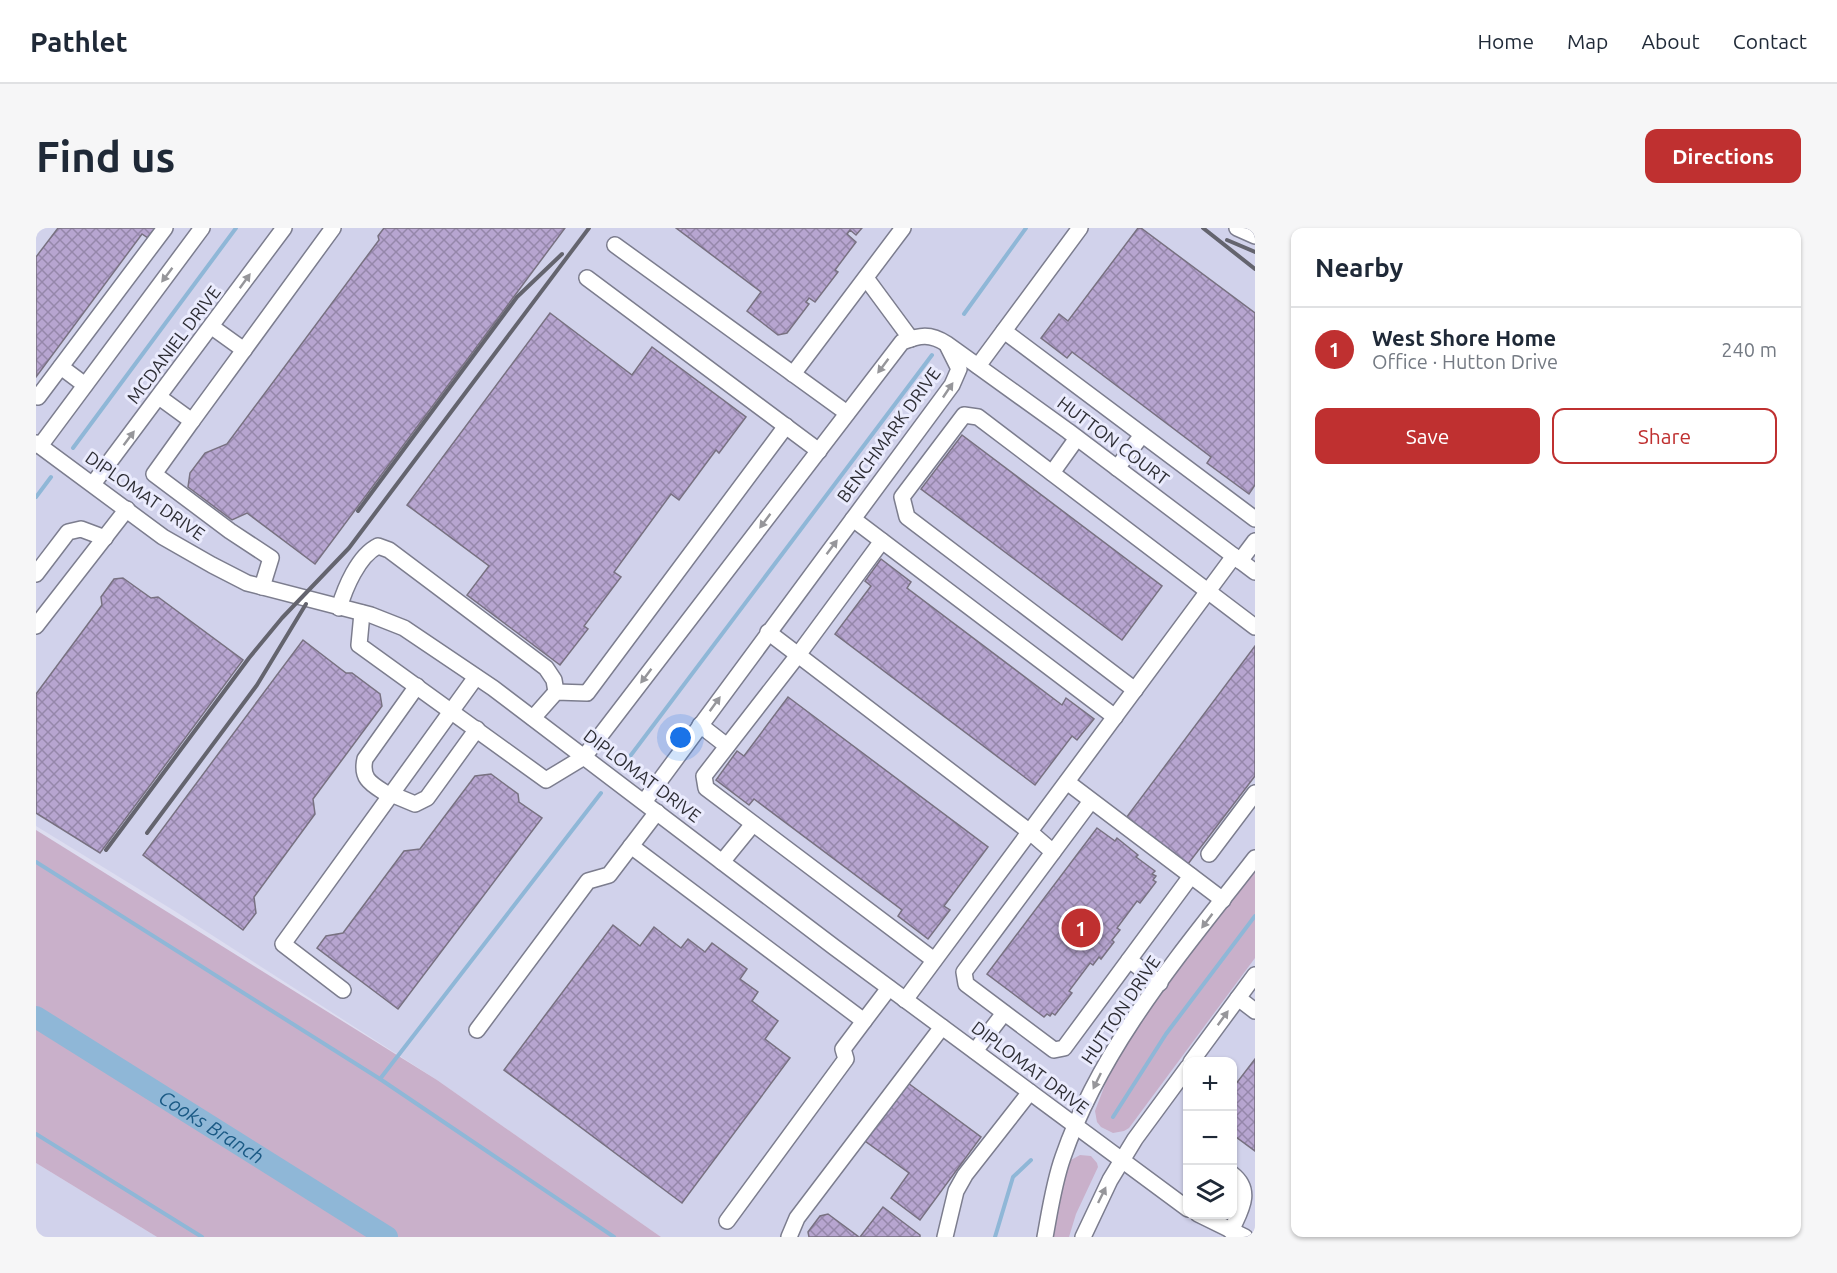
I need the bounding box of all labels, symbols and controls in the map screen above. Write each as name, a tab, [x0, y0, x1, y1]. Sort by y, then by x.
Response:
text: Pathlet	[30, 26, 128, 57]
text: Home	[1477, 29, 1534, 53]
text: Map	[1567, 29, 1608, 53]
text: About	[1641, 29, 1700, 53]
text: Contact	[1733, 29, 1807, 53]
button: Directions	[1645, 129, 1801, 183]
text: Find us	[36, 133, 175, 180]
text: Nearby	[1315, 253, 1403, 282]
one-way arrow	[161, 267, 173, 283]
one-way arrow	[239, 274, 251, 289]
street label: MCDANIEL DRIVE	[123, 282, 224, 407]
text: West Shore Home	[1372, 325, 1556, 350]
text: 1	[1329, 338, 1340, 361]
text: 240 m	[1721, 338, 1777, 361]
text: Office · Hutton Drive	[1372, 350, 1558, 373]
one-way arrow	[878, 359, 890, 374]
street label: BENCHMARK DRIVE	[833, 363, 944, 506]
one-way arrow	[942, 383, 954, 399]
street label: HUTTON COURT	[1054, 392, 1173, 489]
button: Save	[1315, 408, 1540, 464]
button: Share	[1552, 408, 1777, 464]
one-way arrow	[122, 430, 134, 445]
street label: DIPLOMAT DRIVE	[82, 446, 209, 544]
one-way arrow	[759, 514, 771, 529]
one-way arrow	[825, 539, 838, 555]
one-way arrow	[640, 668, 653, 684]
one-way arrow	[709, 696, 721, 711]
your location	[666, 723, 695, 752]
street label: DIPLOMAT DRIVE	[580, 725, 705, 826]
pin: 1	[1062, 906, 1100, 950]
one-way arrow	[1201, 913, 1213, 928]
street label: HUTTON DRIVE	[1077, 952, 1164, 1067]
one-way arrow	[1217, 1011, 1229, 1027]
street label: DIPLOMAT DRIVE	[968, 1017, 1093, 1118]
map controls	[1183, 1057, 1237, 1219]
button: +	[1183, 1057, 1237, 1111]
one-way arrow	[1092, 1073, 1101, 1090]
water label: Cooks Branch	[155, 1085, 268, 1168]
button: −	[1183, 1111, 1237, 1165]
button: layers	[1183, 1165, 1237, 1219]
one-way arrow	[1098, 1186, 1107, 1203]

